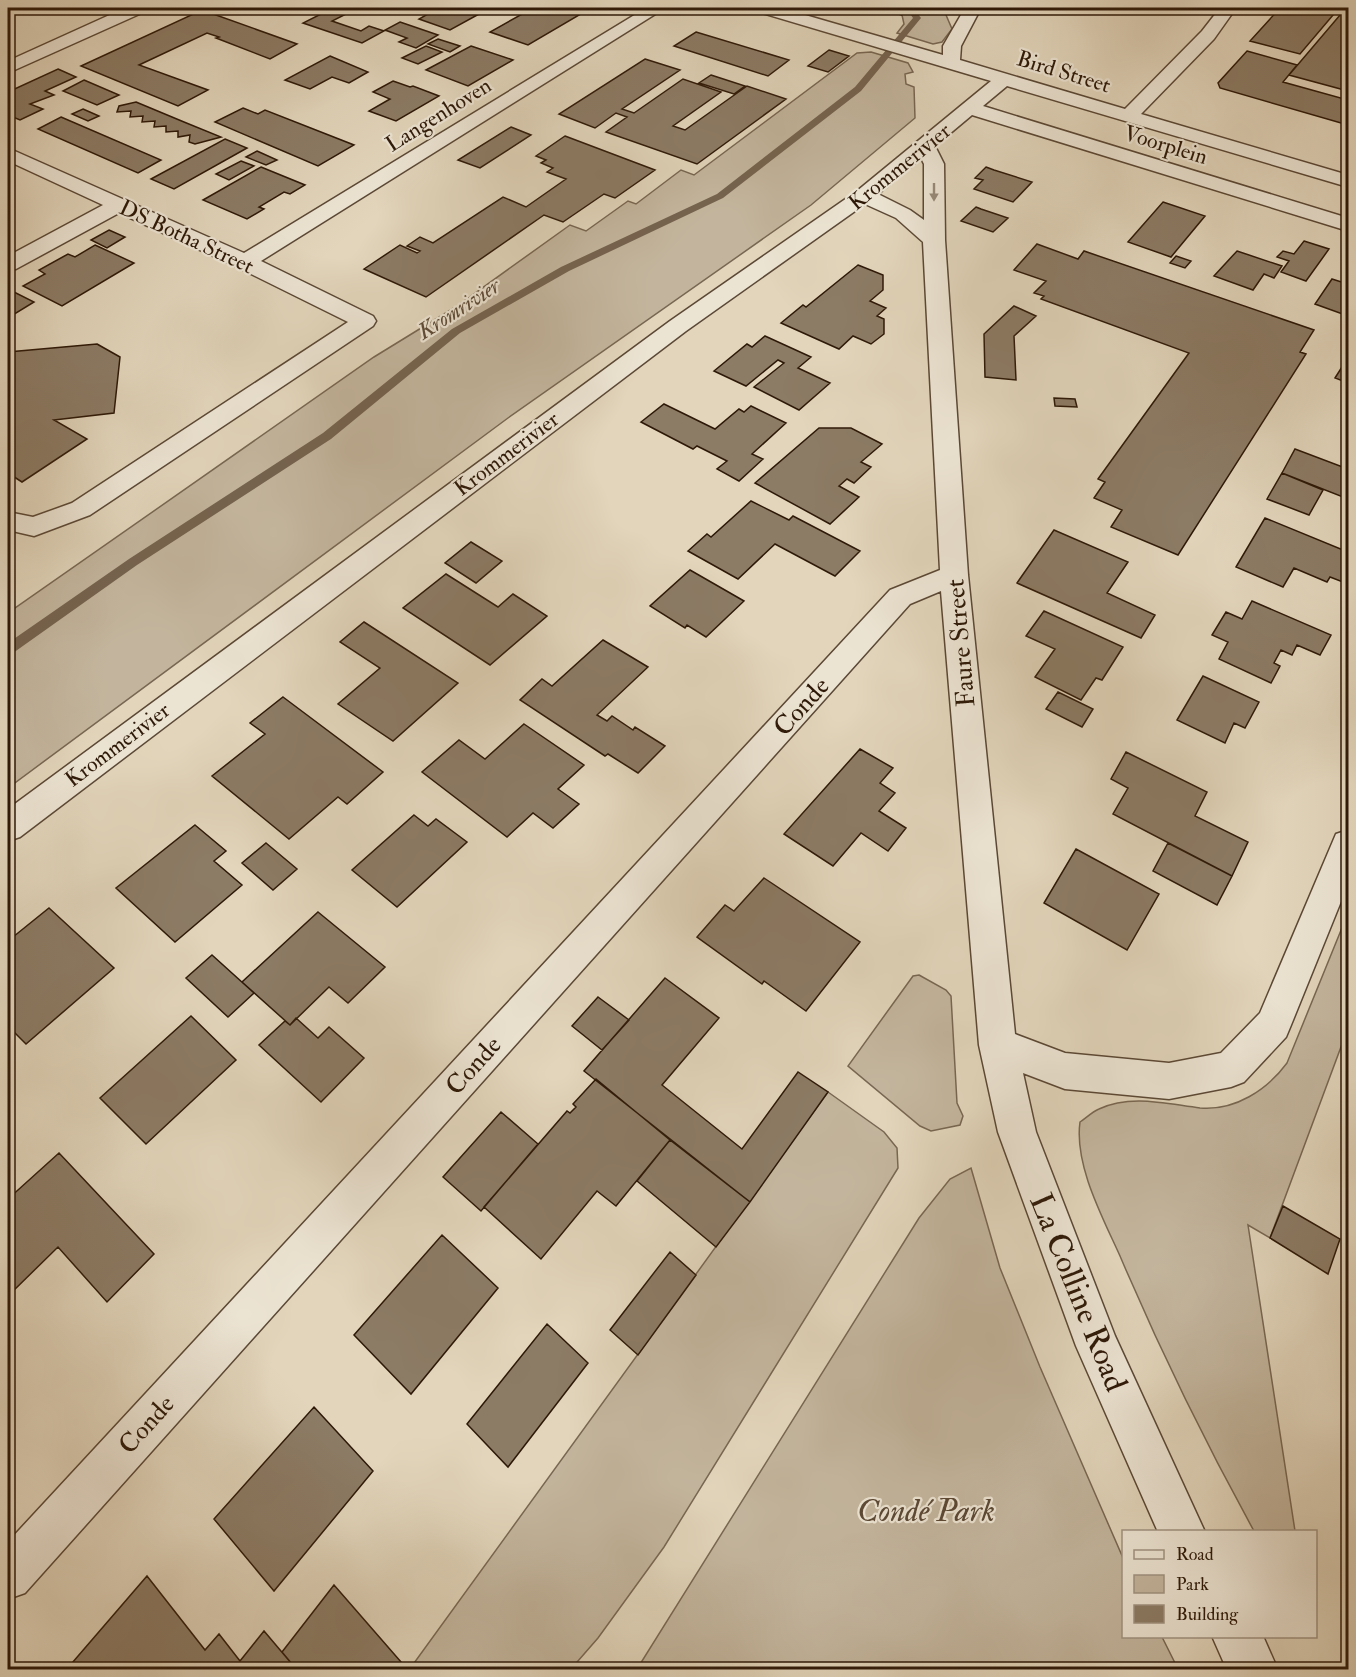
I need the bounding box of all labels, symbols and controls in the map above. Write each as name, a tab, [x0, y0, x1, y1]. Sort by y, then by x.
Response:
street label: Bird Street	[1013, 44, 1114, 99]
street label: Langenhoven	[380, 71, 497, 158]
street label: Krommerivier	[843, 116, 957, 217]
street label: Voorplein	[1120, 119, 1211, 172]
one-way arrow	[929, 182, 939, 201]
street label: DS Botha Street	[115, 194, 258, 280]
water label: Kromrivier	[411, 271, 507, 346]
street label: Krommerivier	[449, 405, 565, 502]
street label: Faure Street	[939, 578, 983, 708]
street label: Conde	[767, 670, 837, 743]
street label: Krommerivier	[60, 696, 176, 793]
street label: Conde	[439, 1029, 509, 1102]
street label: La Colline Road	[1020, 1187, 1136, 1398]
street label: Conde	[112, 1388, 182, 1461]
park label: Condé Park	[857, 1491, 995, 1531]
legend	[1122, 1530, 1317, 1638]
text: Road	[1176, 1543, 1214, 1566]
text: Park	[1176, 1573, 1209, 1596]
text: Building	[1176, 1603, 1239, 1626]

